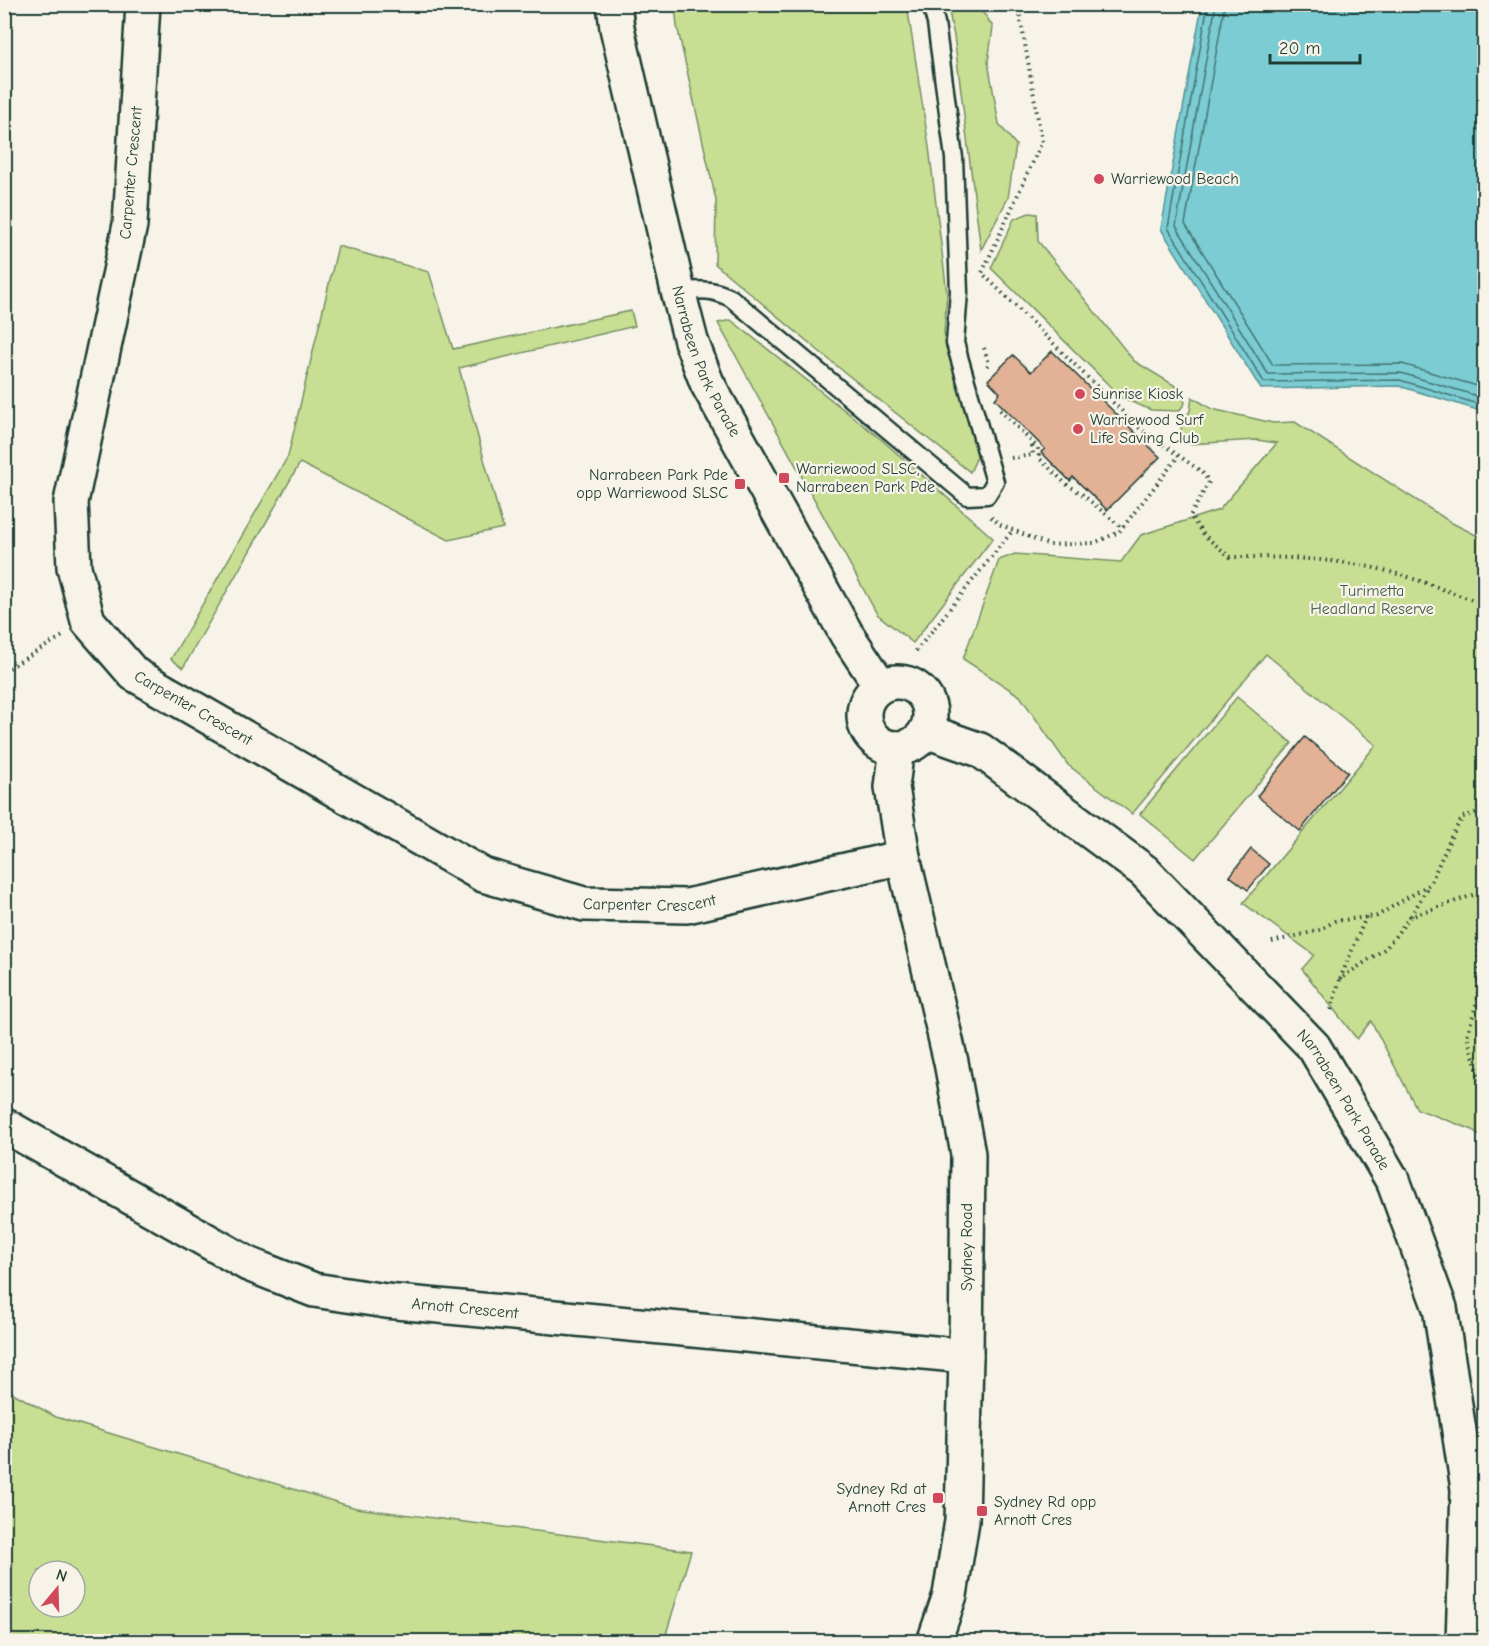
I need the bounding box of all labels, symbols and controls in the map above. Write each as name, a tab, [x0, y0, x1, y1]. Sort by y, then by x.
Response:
scale bar	[1270, 27, 1360, 65]
text: 20 m	[1279, 38, 1320, 59]
street label: Carpenter Crescent	[116, 105, 146, 240]
place label: Warriewood Beach	[1111, 170, 1239, 188]
marker: Warriewood Beach	[1092, 172, 1106, 186]
street label: Narrabeen Park Parade	[668, 284, 744, 440]
place label: Sunrise Kiosk	[1092, 385, 1183, 403]
marker: Sunrise Kiosk	[1073, 387, 1087, 401]
place label: Warriewood Surf Life Saving Club	[1090, 411, 1205, 447]
marker: Warriewood Surf Life Saving Club	[1071, 422, 1085, 436]
place label: Warriewood SLSC, Narrabeen Park Pde	[796, 460, 935, 496]
place label: Narrabeen Park Pde opp Warriewood SLSC	[576, 466, 728, 502]
marker: Warriewood SLSC, Narrabeen Park Pde	[777, 471, 791, 485]
marker: Narrabeen Park Pde opp Warriewood SLSC	[733, 477, 747, 491]
park label: Turimetta Headland Reserve	[1310, 582, 1434, 618]
street label: Carpenter Crescent	[131, 667, 256, 749]
street label: Carpenter Crescent	[583, 891, 718, 915]
street label: Narrabeen Park Parade	[1293, 1026, 1393, 1173]
street label: Sydney Road	[958, 1203, 976, 1291]
street label: Arnott Crescent	[411, 1294, 520, 1323]
place label: Sydney Rd at Arnott Cres	[836, 1480, 926, 1516]
marker: Sydney Rd at Arnott Cres	[931, 1491, 945, 1505]
place label: Sydney Rd opp Arnott Cres	[994, 1493, 1096, 1529]
marker: Sydney Rd opp Arnott Cres	[975, 1504, 989, 1518]
north arrow	[27, 1559, 87, 1619]
text: N	[54, 1566, 69, 1586]

